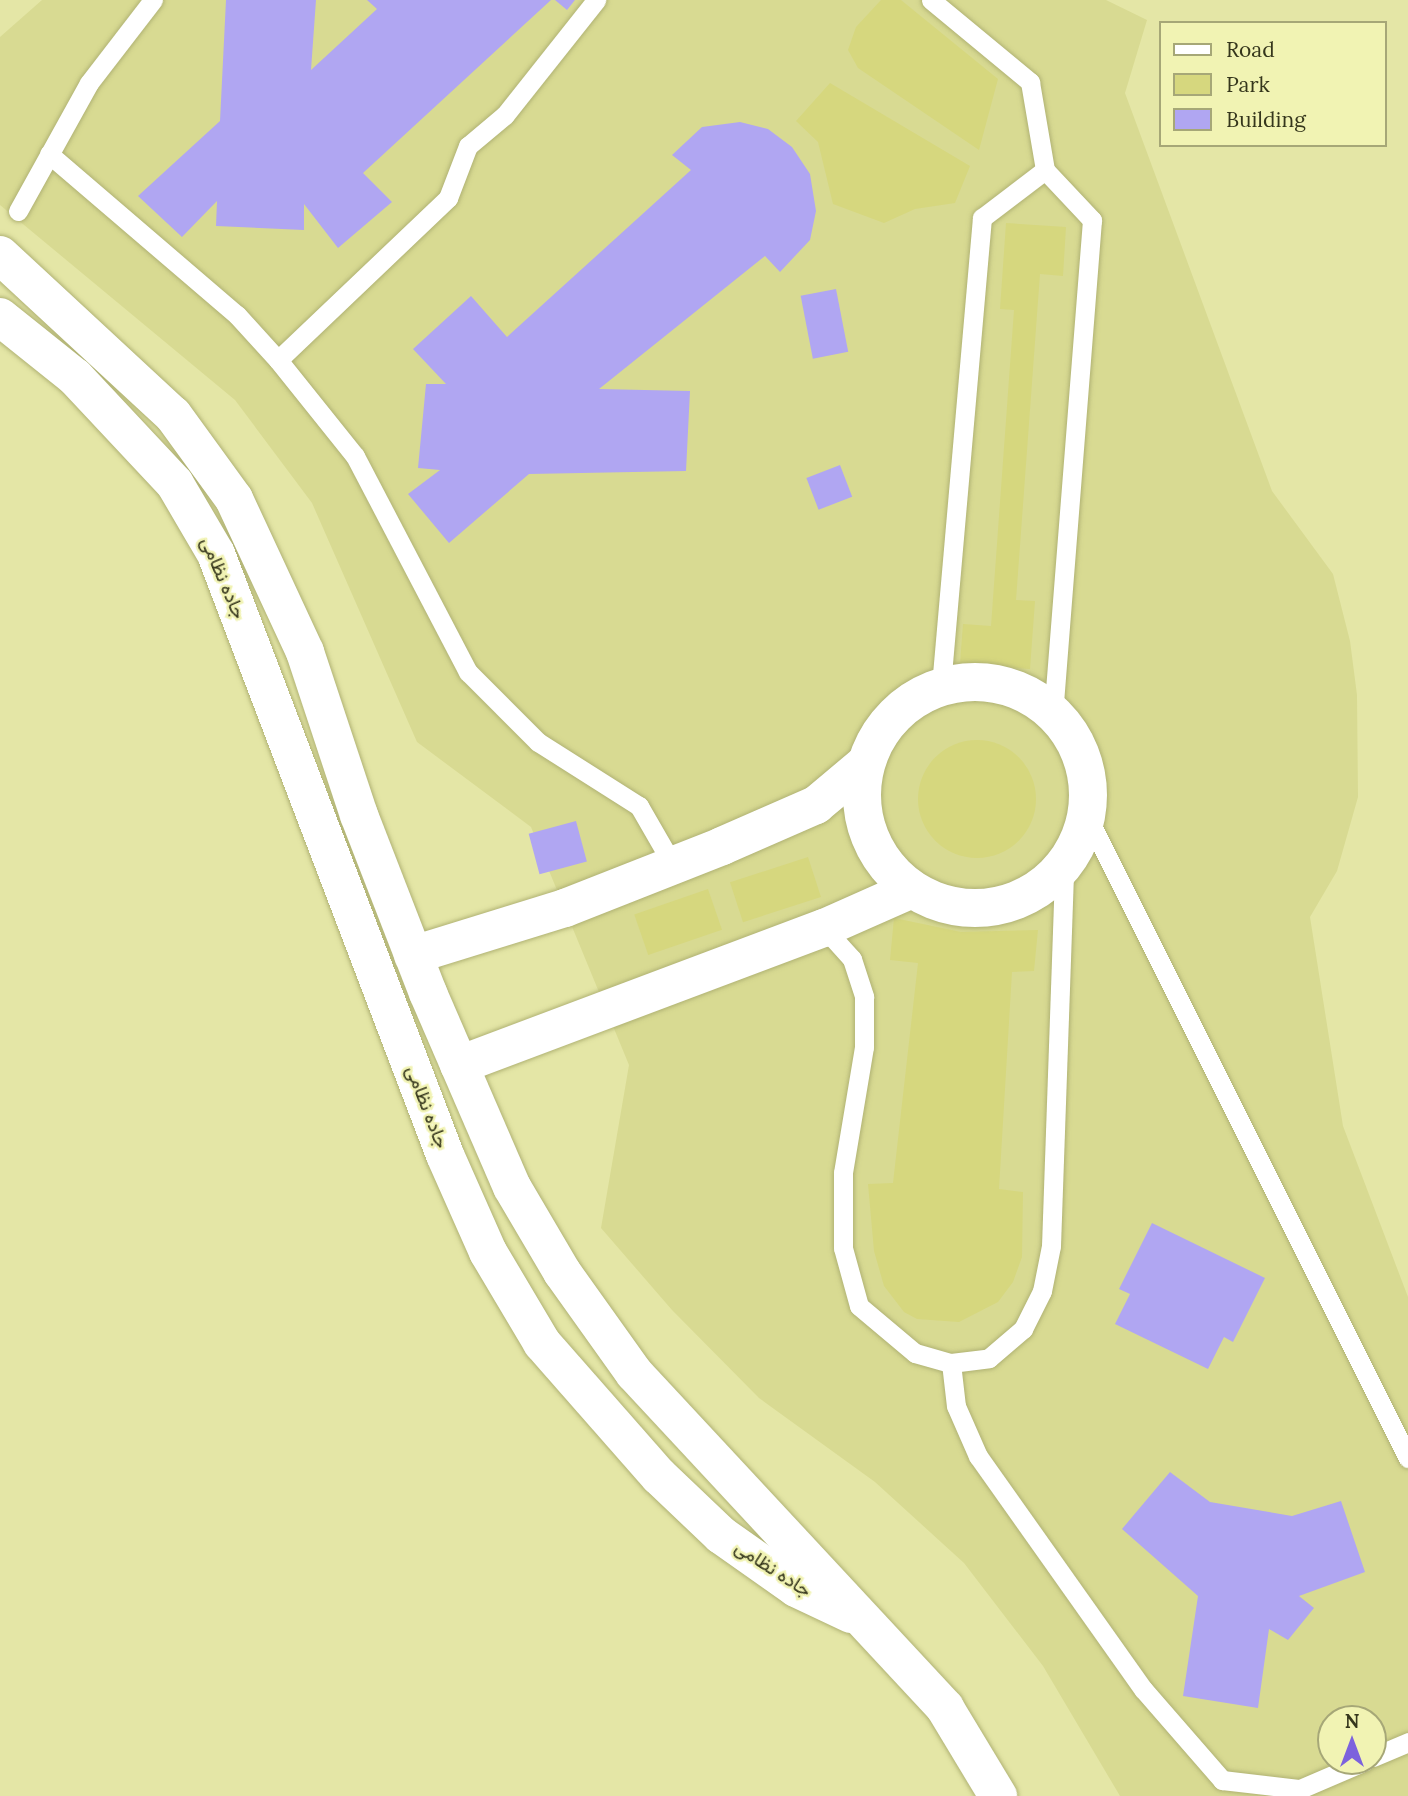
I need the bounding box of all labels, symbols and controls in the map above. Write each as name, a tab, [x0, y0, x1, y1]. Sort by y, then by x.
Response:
legend	[1160, 21, 1387, 147]
text: Road	[1226, 36, 1275, 63]
text: Park	[1226, 71, 1270, 98]
text: Building	[1226, 106, 1306, 133]
street label: جاده نظامی	[196, 534, 250, 622]
street label: جاده نظامی	[401, 1062, 453, 1152]
street label: جاده نظامی	[730, 1536, 816, 1602]
north arrow	[1317, 1705, 1387, 1775]
text: N	[1345, 1709, 1359, 1733]

